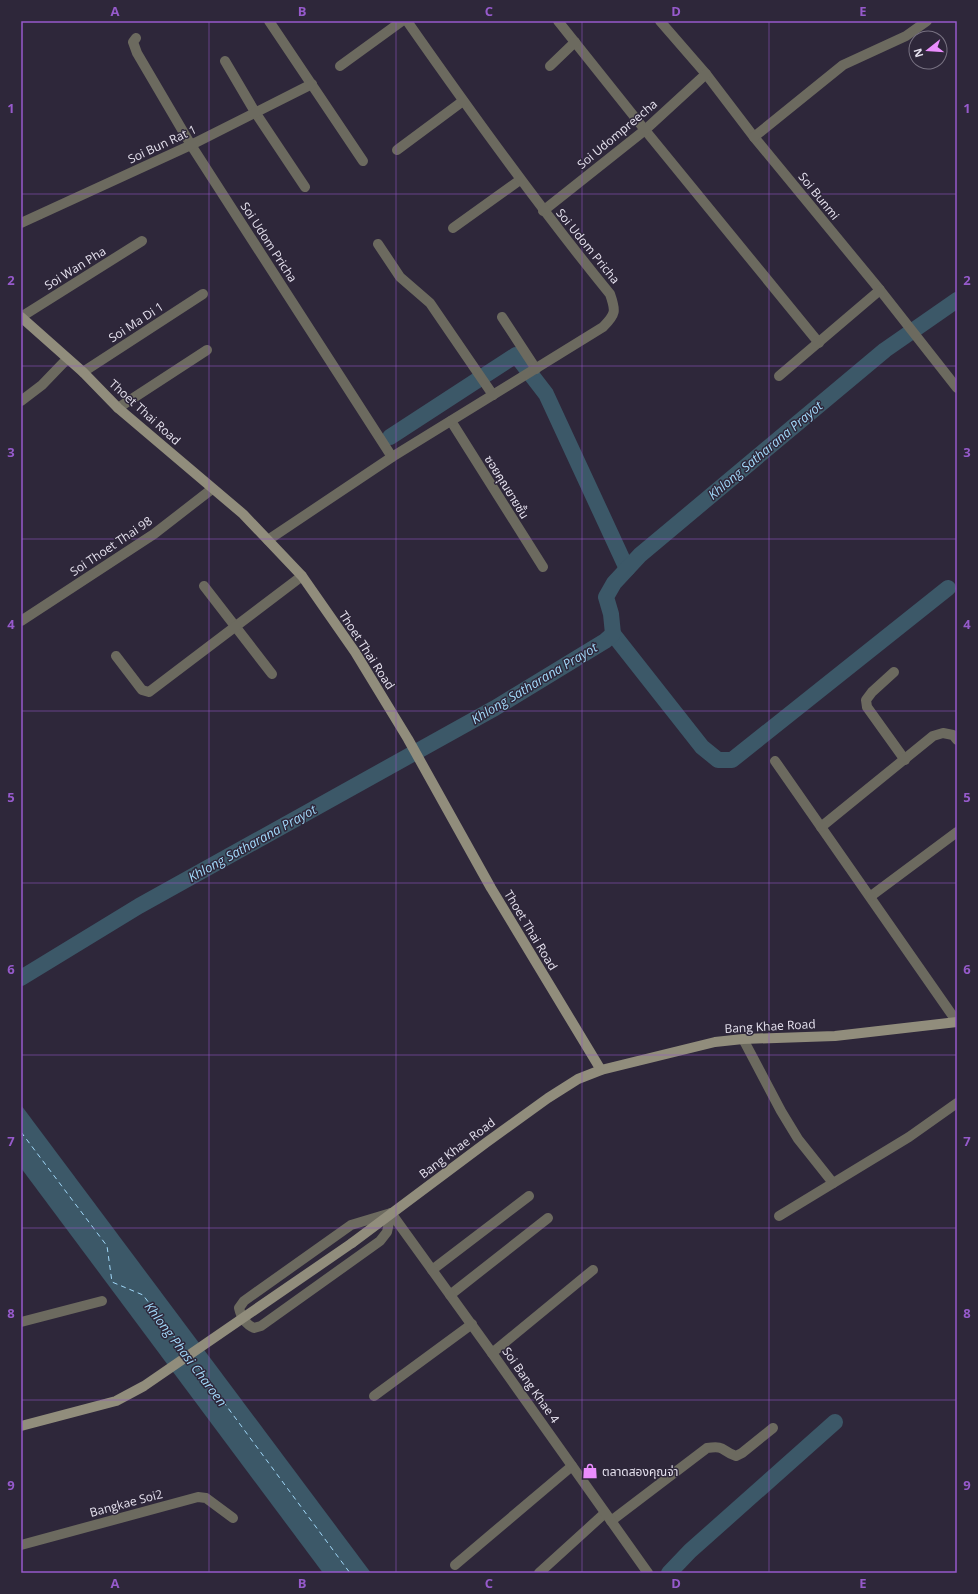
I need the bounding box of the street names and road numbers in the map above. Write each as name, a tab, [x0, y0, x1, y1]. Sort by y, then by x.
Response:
street label: Soi Udompreecha	[573, 95, 661, 173]
street label: Soi Bun Rat 1	[125, 121, 199, 167]
street label: Soi Bunmi	[795, 169, 843, 223]
street label: Soi Udom Pricha	[237, 199, 301, 285]
street label: Soi Udom Pricha	[552, 205, 624, 287]
street label: Soi Wan Pha	[41, 242, 109, 294]
street label: Soi Ma Di 1	[105, 298, 167, 346]
street label: Thoet Thai Road	[106, 375, 184, 449]
street label: ซอยคุณยายชั้น	[481, 452, 533, 522]
street label: Soi Thoet Thai 98	[67, 512, 156, 580]
street label: Thoet Thai Road	[335, 607, 399, 693]
street label: Thoet Thai Road	[500, 887, 562, 973]
street label: Bang Khae Road	[724, 1015, 816, 1037]
street label: Bang Khae Road	[415, 1114, 499, 1182]
street label: Soi Bang Khae 4	[498, 1343, 564, 1427]
street label: Bangkae Soi2	[88, 1485, 164, 1521]

